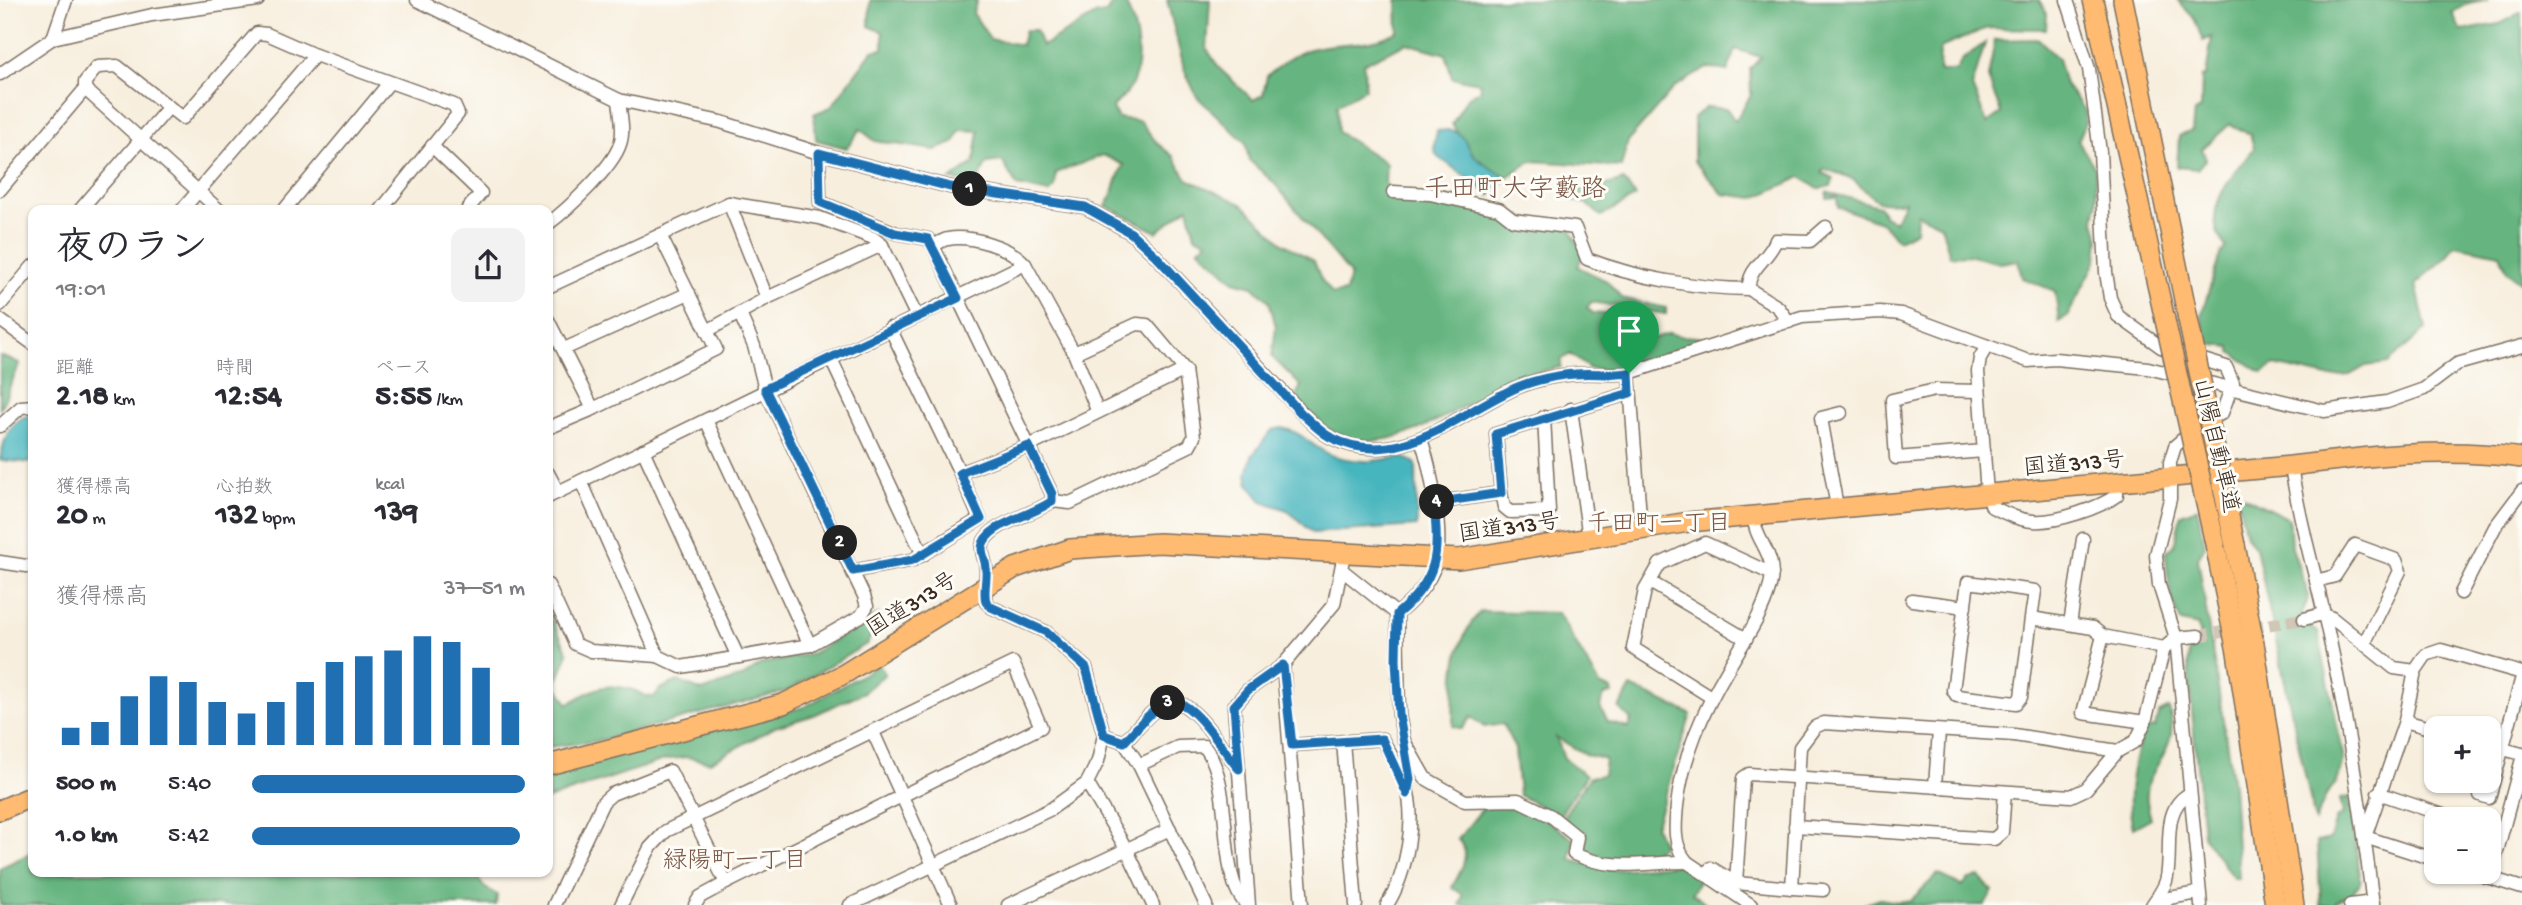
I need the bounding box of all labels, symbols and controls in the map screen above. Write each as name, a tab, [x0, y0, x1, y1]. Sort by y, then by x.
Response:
pin: 1	[953, 172, 988, 206]
district label: 千田町大字藪路	[1424, 174, 1606, 207]
text: 1	[966, 177, 973, 200]
button: share	[451, 228, 525, 302]
text: 夜のラン	[56, 229, 208, 273]
text: 19:01	[56, 277, 106, 304]
pin	[1599, 301, 1659, 373]
icon: arrive	[1610, 312, 1648, 350]
text: 距離	[56, 358, 94, 381]
text: 時間	[216, 358, 254, 381]
text: ペース	[375, 358, 431, 381]
street label: 山陽自動車道	[2186, 375, 2244, 516]
text: 2.18	[56, 381, 109, 416]
text: 12:54	[216, 381, 282, 416]
text: 5:55	[375, 381, 432, 416]
text: km	[109, 389, 135, 412]
text: /km	[432, 389, 463, 412]
street label: 国道313号	[2022, 447, 2126, 483]
text: kcal	[375, 474, 405, 497]
text: 獲得標高	[56, 477, 132, 500]
text: 心拍数	[216, 477, 273, 500]
pin: 4	[1420, 484, 1454, 520]
text: 4	[1432, 490, 1441, 513]
text: 139	[375, 497, 418, 532]
text: 20	[56, 500, 88, 535]
text: 132	[216, 500, 258, 535]
text: m	[88, 508, 106, 531]
text: bpm	[258, 508, 295, 531]
street label: 国道313号	[1457, 508, 1562, 550]
district label: 千田町一丁目	[1587, 511, 1731, 540]
pin: 2	[822, 526, 858, 560]
text: 2	[835, 531, 844, 554]
street label: 国道313号	[862, 567, 963, 644]
text: 37–51 m	[444, 576, 525, 603]
text: 獲得標高	[56, 585, 148, 612]
pin: 3	[1150, 686, 1186, 720]
text: 3	[1163, 691, 1172, 714]
map controls	[2424, 716, 2501, 884]
button: +	[2424, 716, 2501, 793]
text: 500 m	[56, 771, 116, 798]
text: 5:40	[168, 771, 211, 798]
button: −	[2424, 807, 2501, 884]
text: 1.0 km	[56, 823, 118, 850]
text: 5:42	[168, 823, 209, 850]
district label: 緑陽町一丁目	[663, 848, 807, 877]

